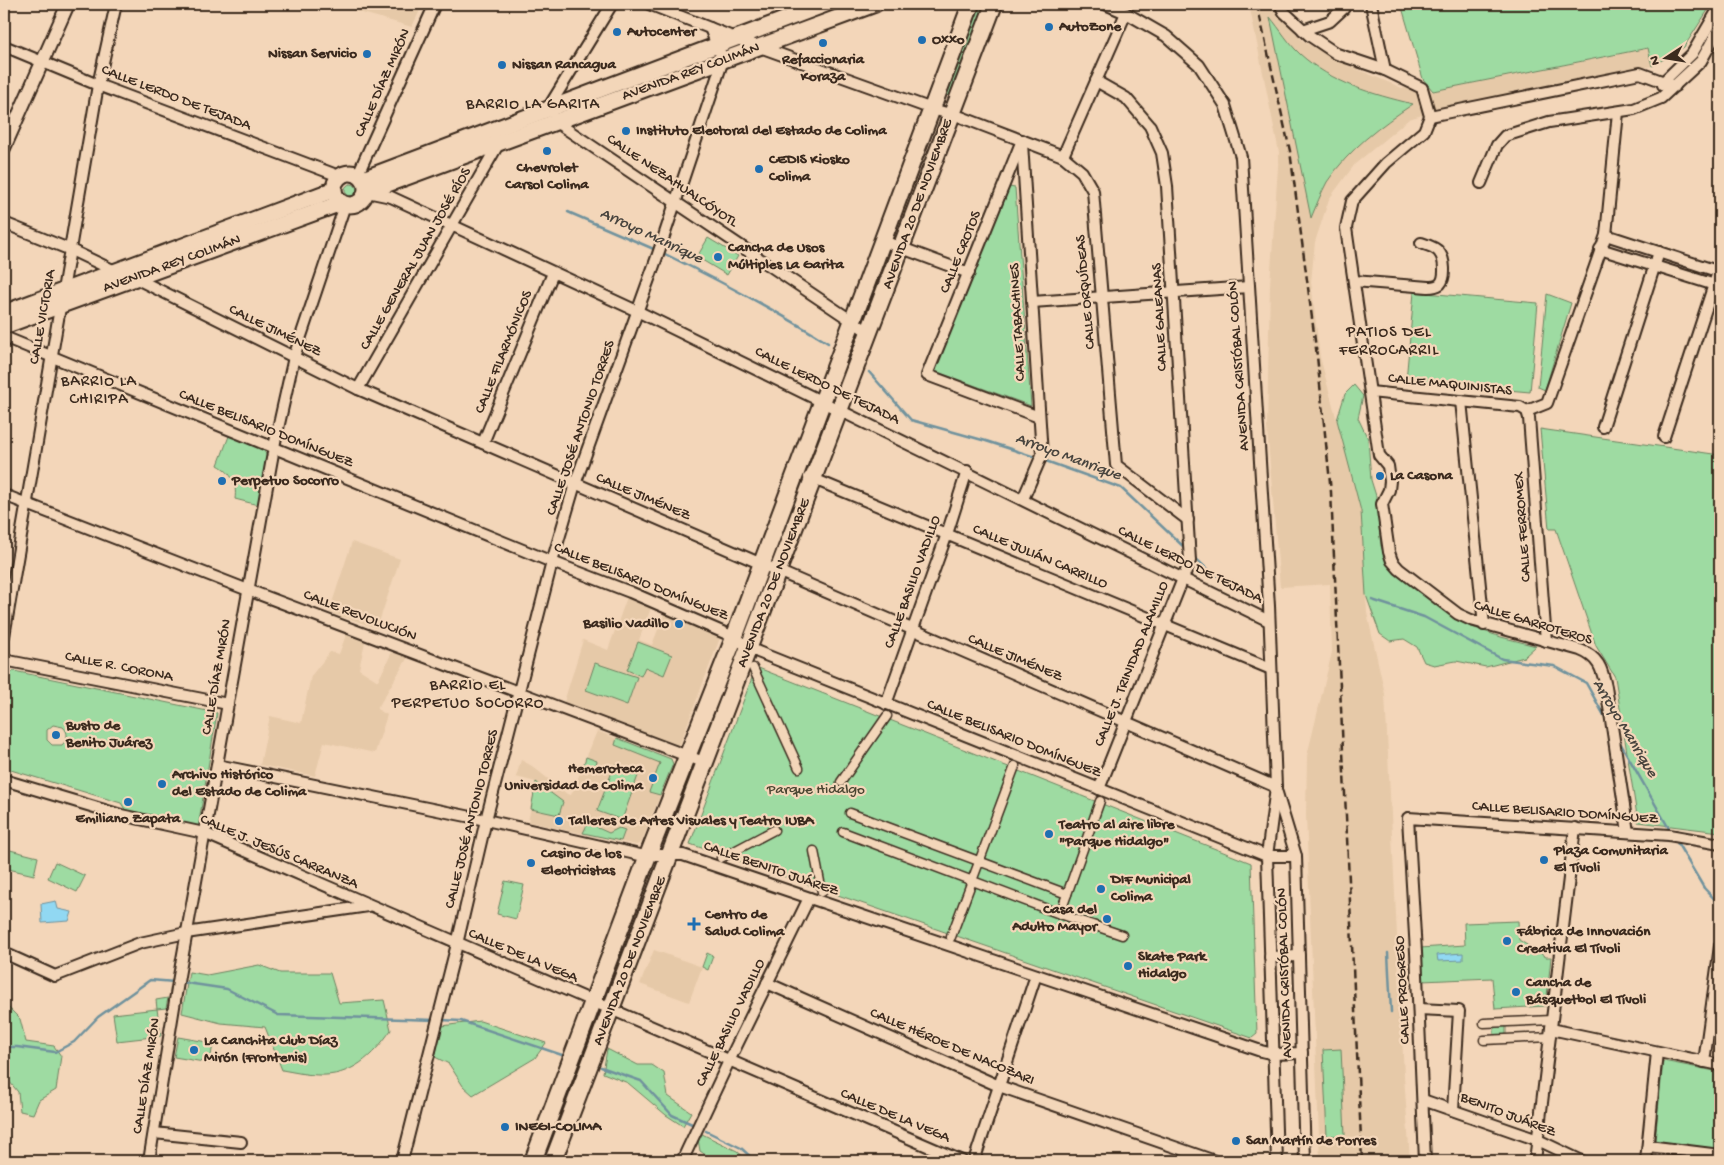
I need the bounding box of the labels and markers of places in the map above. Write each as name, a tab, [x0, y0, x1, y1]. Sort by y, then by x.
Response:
place label: AutoZone	[1058, 18, 1122, 36]
marker: AutoZone	[1043, 21, 1055, 33]
place label: Autocenter	[626, 23, 698, 41]
marker: Autocenter	[611, 26, 623, 38]
place label: Oxxo	[932, 31, 965, 49]
marker: Oxxo	[916, 34, 928, 46]
marker: Refaccionaria Koraza	[817, 37, 829, 49]
place label: Nissan Servicio	[268, 45, 357, 63]
marker: Nissan Servicio	[361, 48, 373, 60]
place label: Refaccionaria Koraza	[781, 51, 865, 86]
place label: Nissan Rancagua	[512, 56, 616, 74]
marker: Nissan Rancagua	[496, 59, 508, 71]
place label: Instituto Electoral del Estado de Colima	[636, 122, 887, 140]
marker: Instituto Electoral del Estado de Colima	[620, 125, 632, 137]
marker: Chevrolet Carsol Colima	[541, 145, 553, 157]
place label: CEDIS Kiosko Colima	[768, 151, 850, 186]
place label: Chevrolet Carsol Colima	[504, 159, 589, 194]
marker: CEDIS Kiosko Colima	[753, 163, 765, 175]
place label: Cancha de Usos Múltiples La Garita	[727, 239, 844, 274]
marker: Cancha de Usos Múltiples La Garita	[712, 251, 724, 263]
place label: La Casona	[1390, 467, 1453, 485]
marker: La Casona	[1374, 470, 1386, 482]
place label: Perpetuo Socorro	[231, 472, 339, 490]
marker: Perpetuo Socorro	[216, 475, 228, 487]
place label: Basilio Vadillo	[582, 615, 669, 633]
marker: Basilio Vadillo	[673, 618, 685, 630]
place label: Busto de Benito Juárez	[65, 717, 154, 752]
marker: Busto de Benito Juárez	[50, 729, 62, 741]
place label: Hemeroteca Universidad de Colima	[505, 760, 644, 795]
place label: Archivo Histórico del Estado de Colima	[171, 766, 307, 801]
marker: Hemeroteca Universidad de Colima	[647, 772, 659, 784]
marker: Archivo Histórico del Estado de Colima	[156, 778, 168, 790]
marker: Emiliano Zapata	[122, 796, 134, 808]
place label: Emiliano Zapata	[76, 810, 181, 828]
place label: Talleres de Artes Visuales y Teatro IUBA	[568, 812, 815, 830]
marker: Talleres de Artes Visuales y Teatro IUBA	[553, 815, 565, 827]
place label: Teatro al aire libre "Parque Hidalgo"	[1058, 816, 1176, 851]
marker: Teatro al aire libre "Parque Hidalgo"	[1043, 828, 1055, 840]
place label: Plaza Comunitaria El Tívoli	[1553, 842, 1668, 877]
place label: Casino de los Electricistas	[540, 845, 623, 880]
marker: Plaza Comunitaria El Tívoli	[1538, 854, 1550, 866]
marker: Casino de los Electricistas	[525, 857, 537, 869]
place label: DIF Municipal Colima	[1109, 871, 1192, 906]
marker: DIF Municipal Colima	[1095, 883, 1107, 895]
place label: Casa del Adulto Mayor	[1011, 901, 1099, 936]
place label: Centro de Salud Colima	[704, 906, 785, 941]
marker: Casa del Adulto Mayor	[1101, 913, 1113, 925]
marker: Centro de Salud Colima	[687, 917, 701, 931]
place label: Fábrica de Innovación Creativa El Tívoli	[1516, 923, 1651, 958]
marker: Fábrica de Innovación Creativa El Tívoli	[1501, 935, 1513, 947]
place label: Skate Park Hidalgo	[1138, 948, 1208, 983]
marker: Skate Park Hidalgo	[1122, 960, 1134, 972]
place label: Cancha de Básquetbol El Tívoli	[1525, 974, 1646, 1009]
marker: Cancha de Básquetbol El Tívoli	[1510, 986, 1522, 998]
place label: La Canchita Club Díaz Mirón (Frontenis)	[204, 1032, 339, 1067]
marker: La Canchita Club Díaz Mirón (Frontenis)	[188, 1044, 200, 1056]
place label: INEGI-COLIMA	[515, 1118, 602, 1136]
marker: INEGI-COLIMA	[499, 1121, 511, 1133]
place label: San Martín de Porres	[1246, 1132, 1378, 1150]
marker: San Martín de Porres	[1230, 1135, 1242, 1147]

